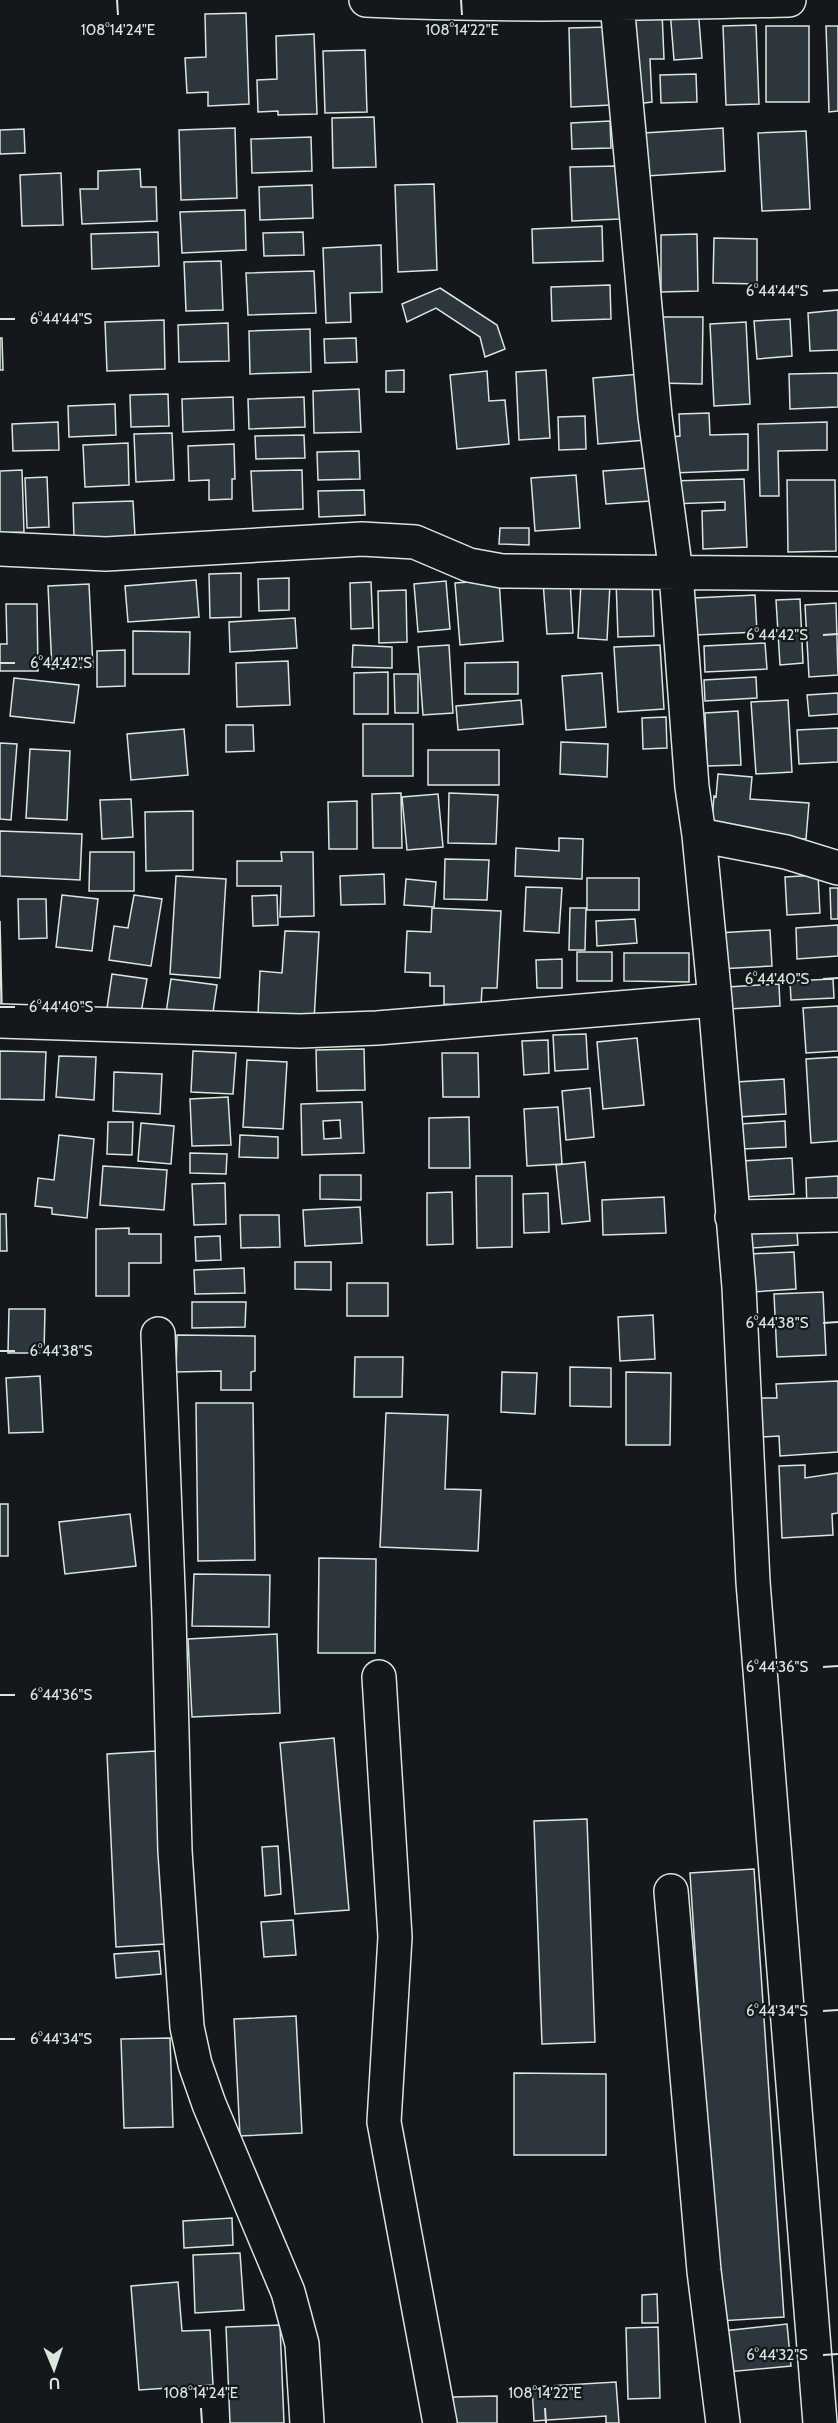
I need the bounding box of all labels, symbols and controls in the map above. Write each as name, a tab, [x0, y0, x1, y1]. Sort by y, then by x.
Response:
text: 108°14'24"E	[81, 21, 155, 39]
text: 108°14'22"E	[425, 21, 499, 39]
text: 6°44'44"S	[746, 282, 808, 300]
text: 6°44'44"S	[30, 310, 92, 328]
text: 6°44'42"S	[746, 626, 808, 644]
text: 6°44'42"S	[30, 654, 92, 672]
text: 6°44'40"S	[745, 970, 809, 988]
text: 6°44'40"S	[29, 998, 93, 1016]
text: 6°44'38"S	[746, 1314, 809, 1332]
text: 6°44'38"S	[30, 1342, 93, 1360]
text: 6°44'36"S	[746, 1658, 808, 1676]
text: 6°44'36"S	[30, 1686, 92, 1704]
text: 6°44'34"S	[746, 2002, 808, 2020]
text: 6°44'34"S	[30, 2030, 92, 2048]
north arrow	[24, 2339, 84, 2399]
text: 6°44'32"S	[746, 2346, 808, 2364]
text: U	[48, 2374, 61, 2393]
text: 108°14'24"E	[164, 2384, 238, 2402]
text: 108°14'22"E	[508, 2384, 582, 2402]

